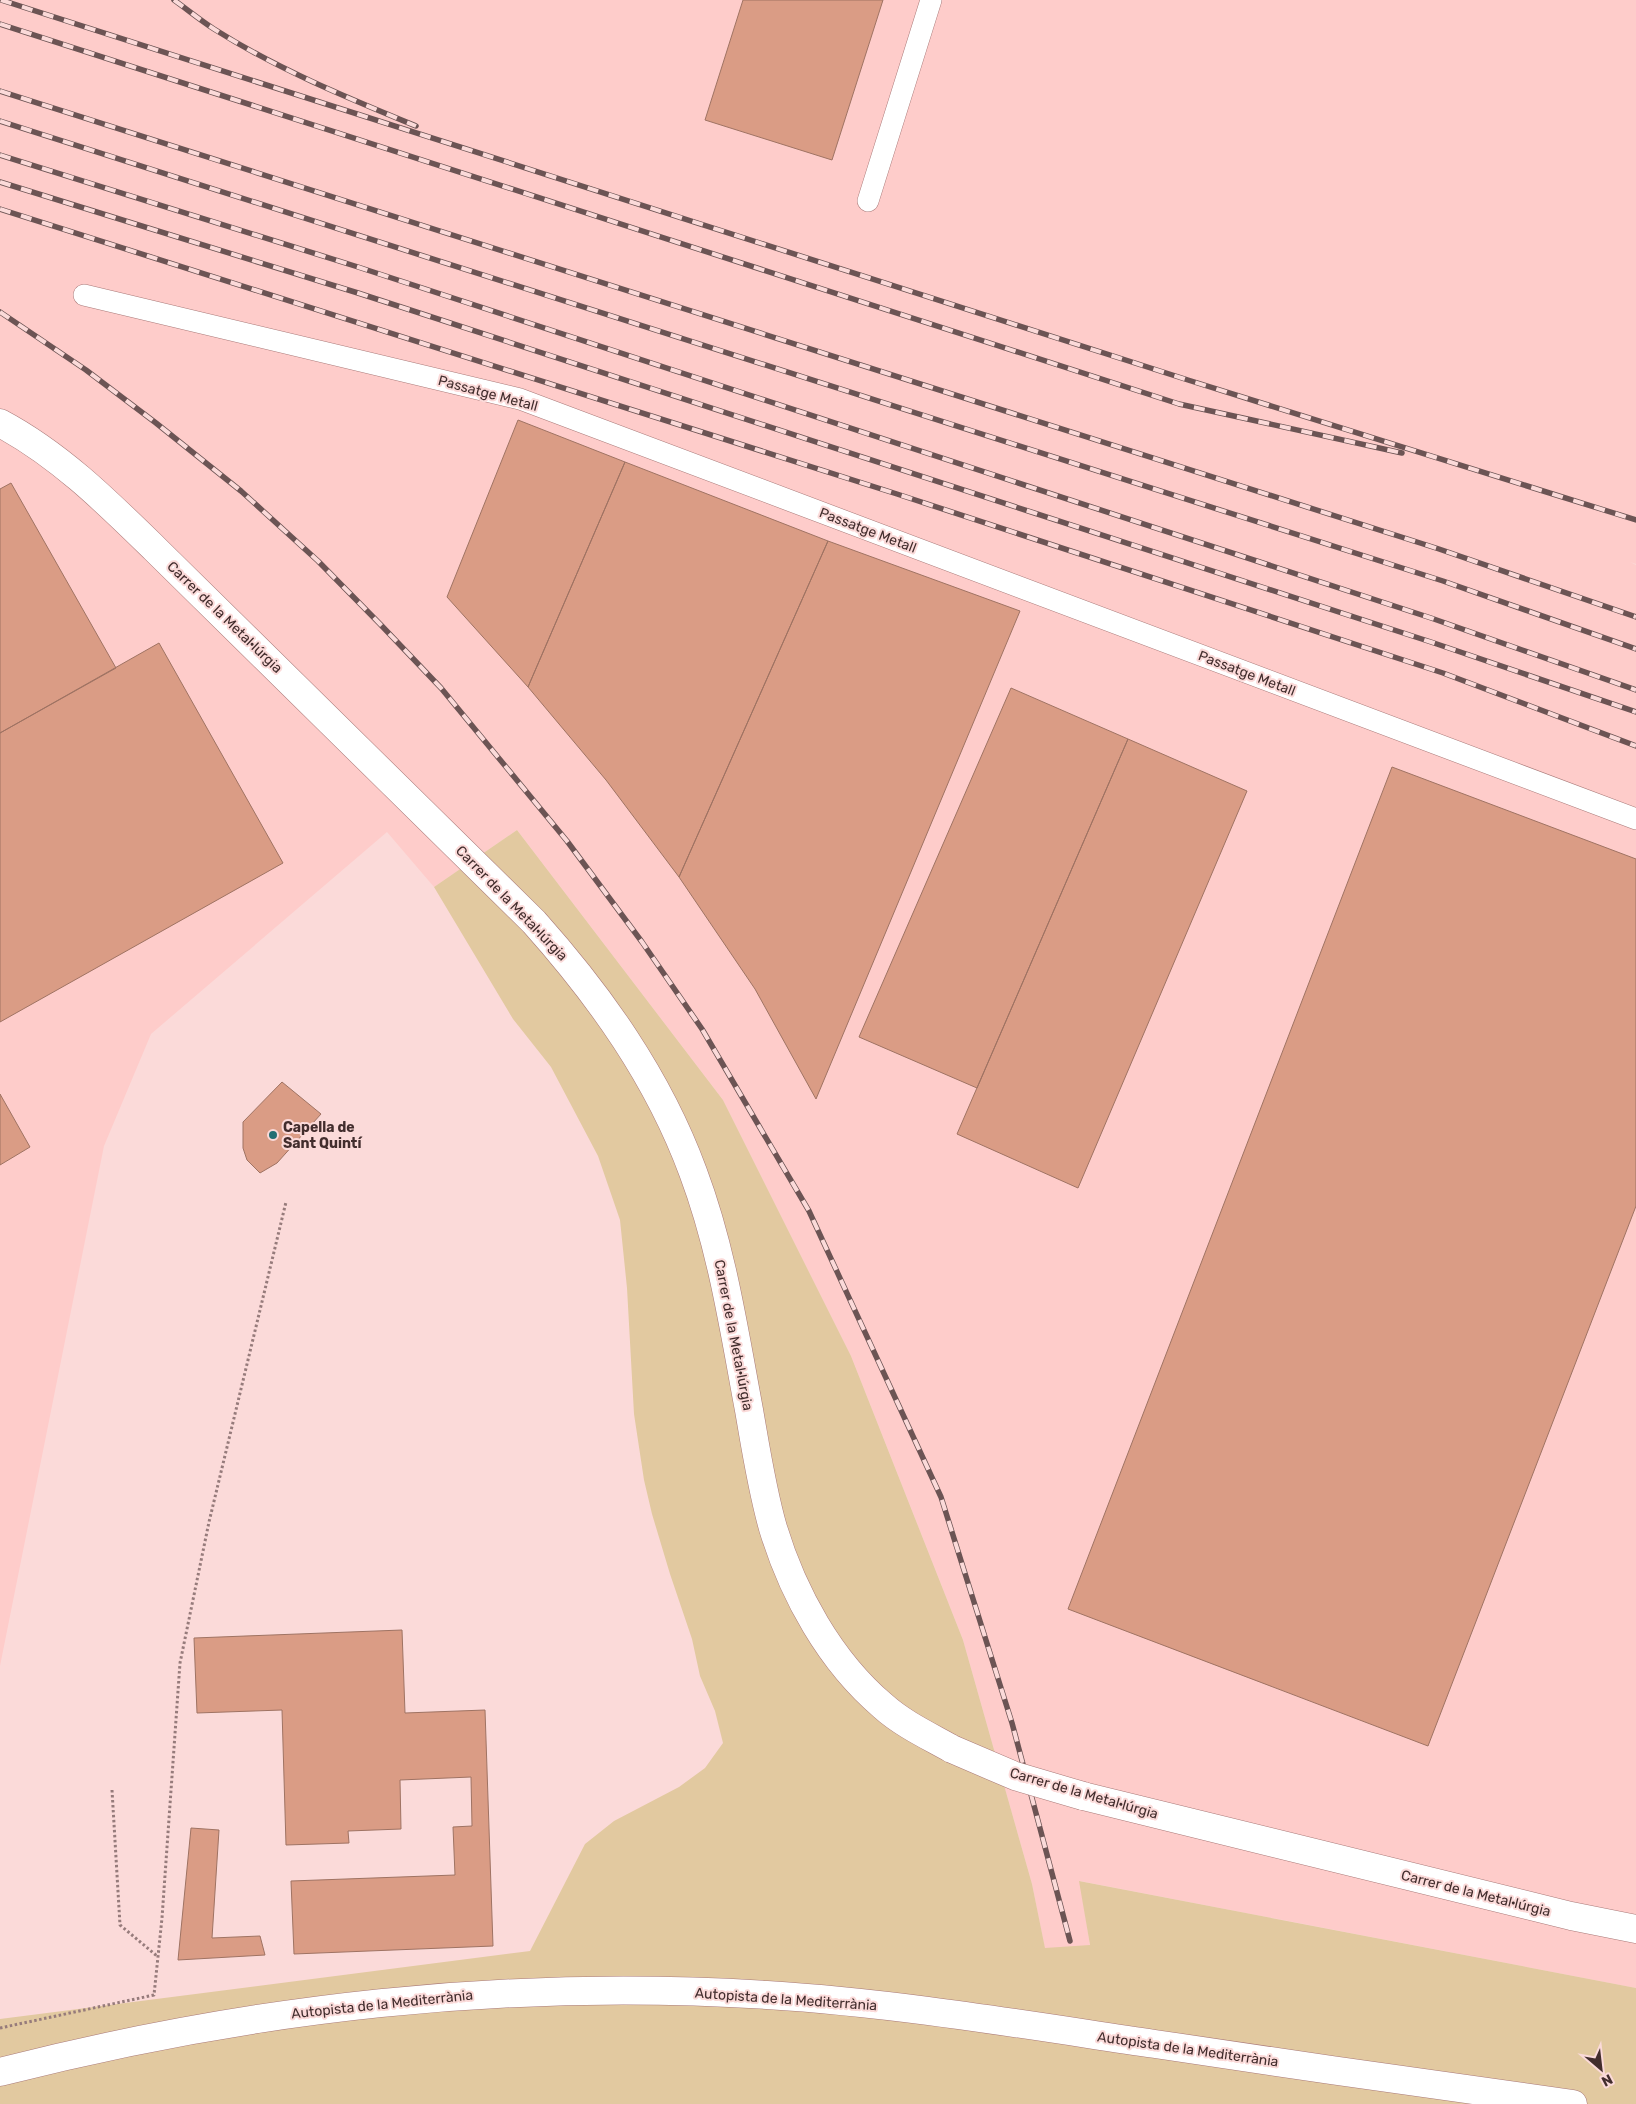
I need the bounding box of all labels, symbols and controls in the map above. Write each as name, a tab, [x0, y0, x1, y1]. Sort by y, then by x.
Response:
street label: Passatge Metall	[436, 372, 540, 415]
street label: Passatge Metall	[817, 504, 919, 557]
street label: Carrer de la Metal·lúrgia	[164, 558, 286, 677]
street label: Passatge Metall	[1196, 647, 1298, 700]
street label: Carrer de la Metal·lúrgia	[452, 842, 571, 964]
place label: Capella de Sant Quintí	[283, 1119, 362, 1152]
marker: Capella de Sant Quintí	[267, 1129, 279, 1141]
street label: Carrer de la Metal·lúrgia	[711, 1258, 756, 1412]
street label: Carrer de la Metal·lúrgia	[1008, 1764, 1160, 1823]
street label: Carrer de la Metal·lúrgia	[1399, 1867, 1552, 1920]
street label: Autopista de la Mediterrània	[694, 1985, 878, 2014]
street label: Autopista de la Mediterrània	[290, 1986, 474, 2023]
street label: Autopista de la Mediterrània	[1096, 2028, 1280, 2071]
north arrow	[1576, 2044, 1626, 2094]
text: N	[1598, 2070, 1615, 2090]

